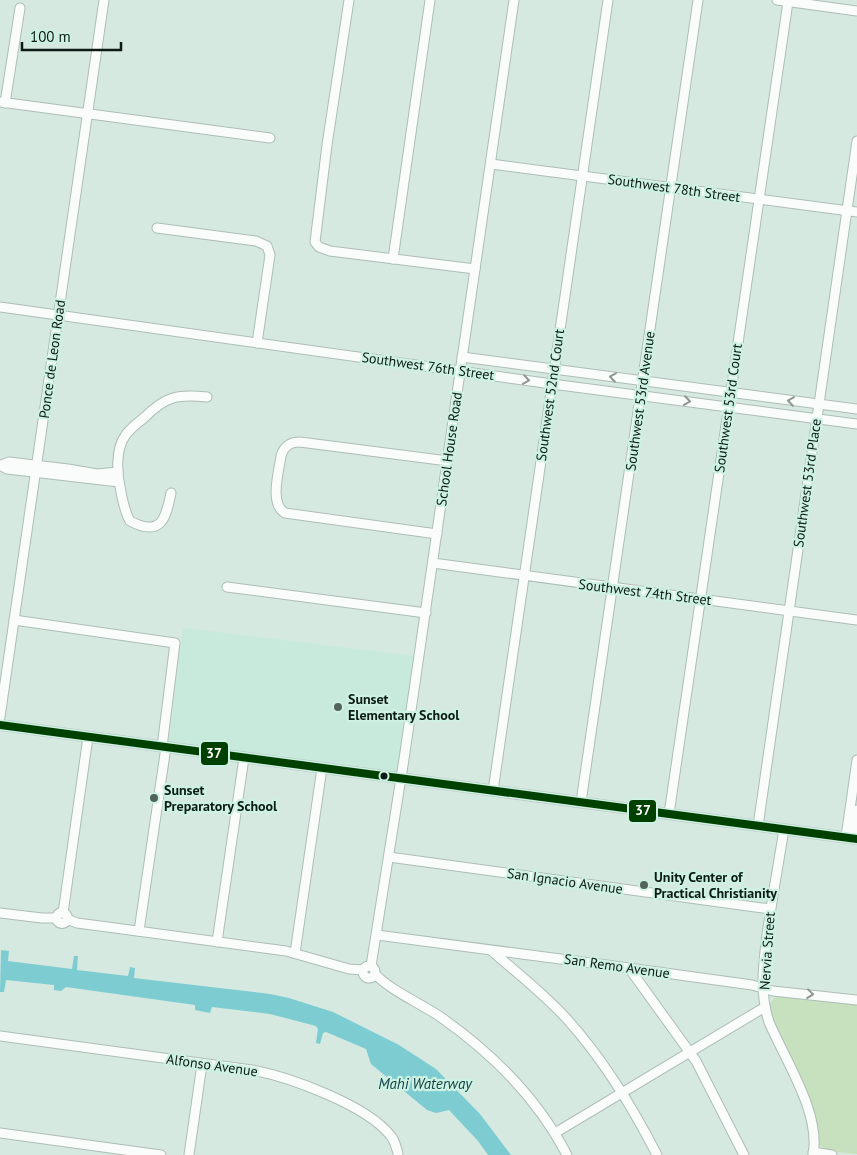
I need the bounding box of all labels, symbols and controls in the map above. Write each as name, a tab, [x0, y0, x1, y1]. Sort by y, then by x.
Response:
scale bar	[22, 20, 121, 52]
text: 100 m	[30, 27, 71, 46]
street label: Southwest 78th Street	[607, 170, 742, 206]
street label: Ponce de Leon Road	[35, 299, 69, 419]
street label: Southwest 52nd Court	[532, 328, 568, 462]
street label: Southwest 53rd Avenue	[621, 330, 659, 472]
street label: Southwest 53rd Court	[710, 342, 746, 474]
street label: Southwest 76th Street	[361, 348, 496, 384]
one-way arrow	[609, 372, 617, 382]
one-way arrow	[522, 374, 530, 385]
street label: School House Road	[432, 391, 466, 507]
one-way arrow	[683, 395, 691, 406]
one-way arrow	[787, 396, 796, 406]
street label: Southwest 53rd Place	[789, 417, 825, 549]
street label: Southwest 74th Street	[578, 575, 713, 609]
place label: Sunset Elementary School	[348, 690, 460, 724]
marker: Sunset Elementary School	[332, 701, 344, 713]
line badge: 37	[200, 741, 229, 766]
text: 37	[206, 744, 222, 762]
unlabelled marker	[379, 771, 389, 781]
place label: Sunset Preparatory School	[164, 781, 278, 815]
marker: Sunset Preparatory School	[148, 792, 160, 804]
line badge: 37	[628, 799, 657, 823]
text: 37	[635, 801, 651, 819]
street label: San Ignacio Avenue	[506, 864, 624, 898]
place label: Unity Center of Practical Christianity	[654, 868, 777, 902]
marker: Unity Center of Practical Christianity	[638, 879, 650, 891]
street label: Nervia Street	[755, 911, 779, 991]
street label: San Remo Avenue	[563, 950, 671, 982]
one-way arrow	[806, 988, 814, 999]
street label: Alfonso Avenue	[165, 1050, 259, 1080]
water label: Mahi Waterway	[378, 1074, 473, 1093]

